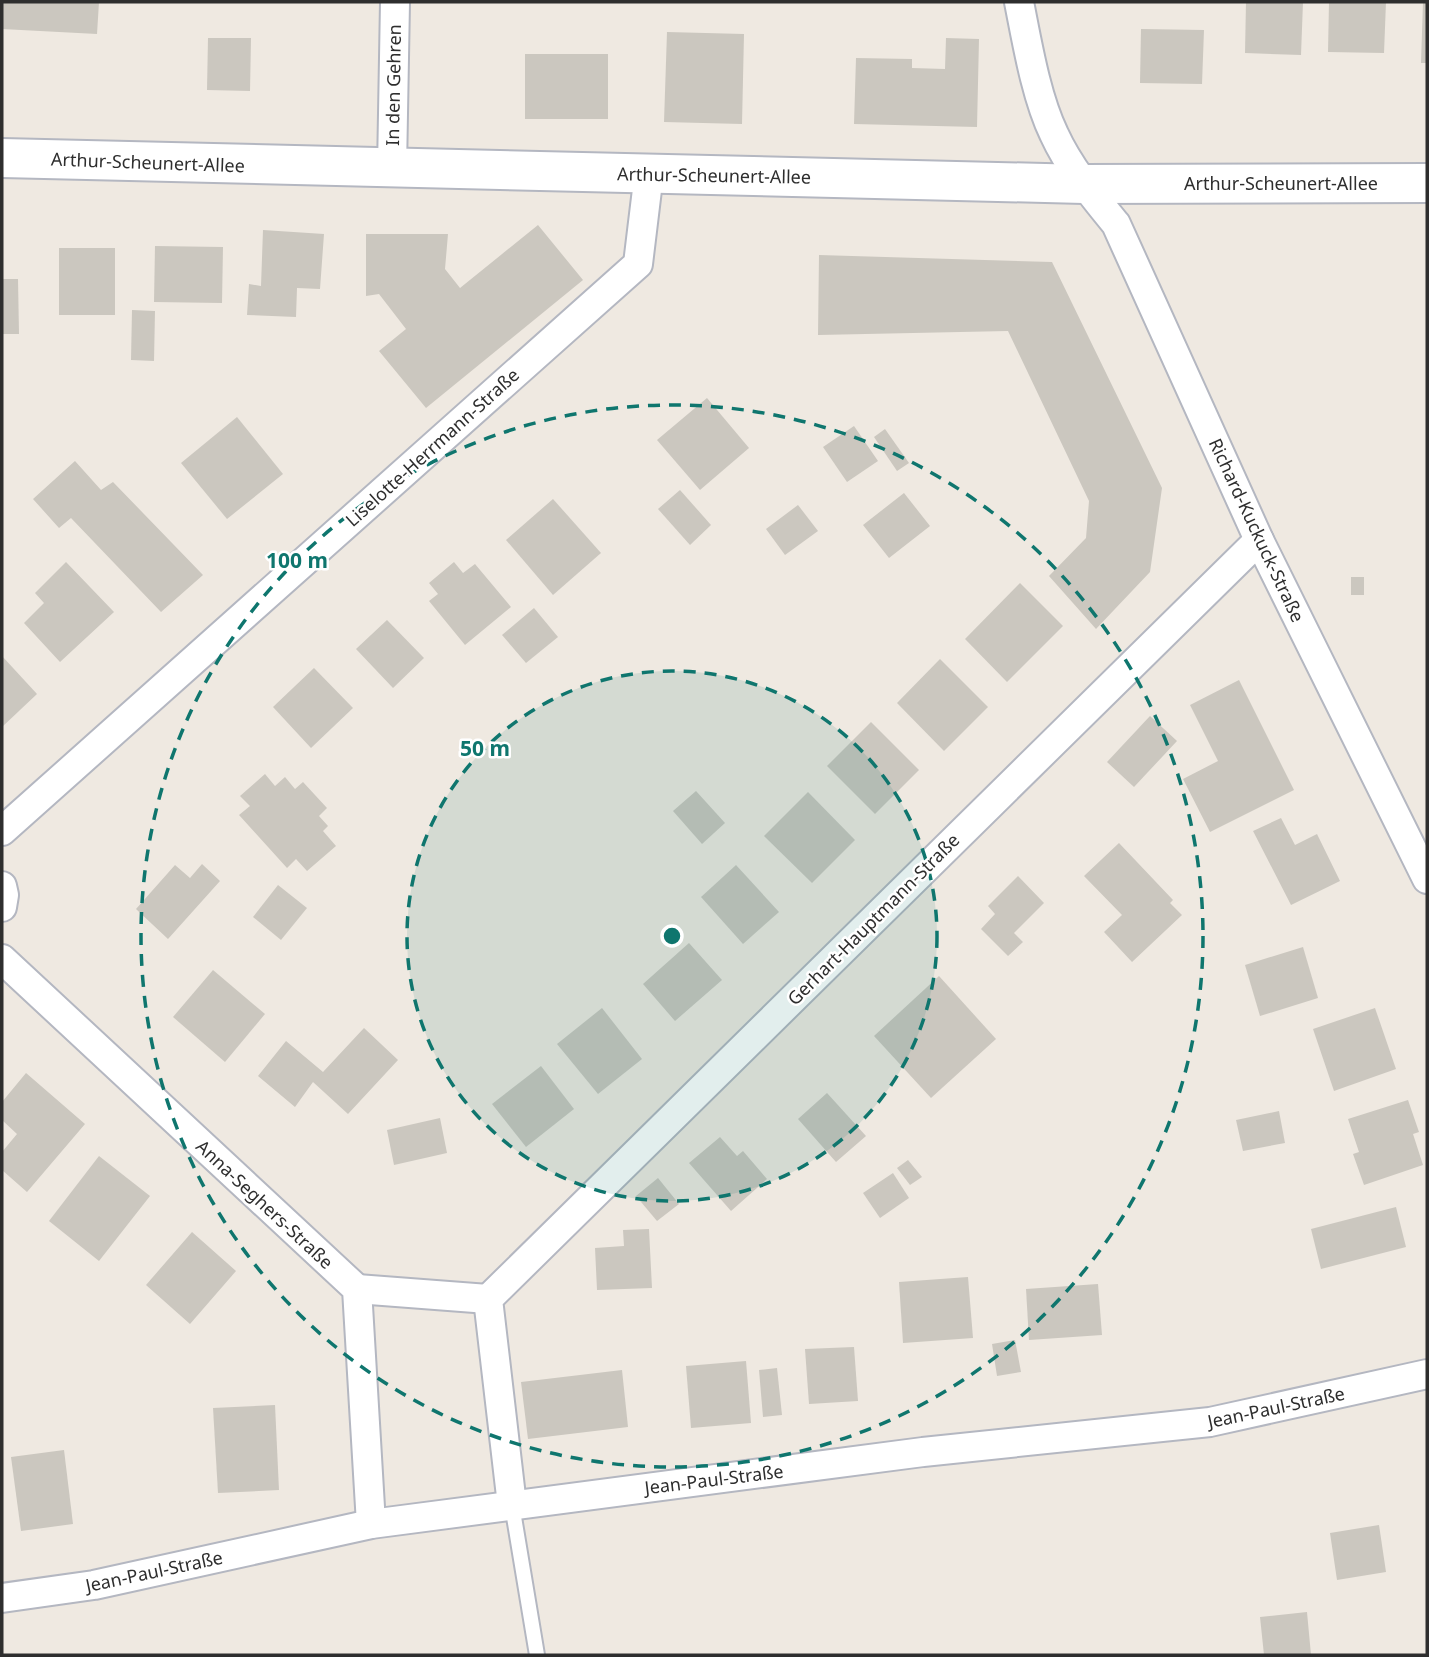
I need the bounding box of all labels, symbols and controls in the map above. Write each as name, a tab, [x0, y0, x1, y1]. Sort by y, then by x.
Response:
street label: In den Gehren	[380, 24, 406, 146]
street label: Arthur-Scheunert-Allee	[51, 147, 245, 177]
street label: Arthur-Scheunert-Allee	[617, 161, 811, 189]
street label: Arthur-Scheunert-Allee	[1184, 171, 1378, 195]
street label: Liselotte-Herrmann-Straße	[340, 363, 524, 531]
street label: Richard-Kuckuck-Straße	[1204, 434, 1310, 626]
text: 100 m	[266, 546, 328, 574]
text: 50 m	[460, 734, 510, 762]
street label: Gerhart-Hauptmann-Straße	[782, 828, 964, 1010]
centre of rings	[660, 924, 684, 948]
street label: Anna-Seghers-Straße	[191, 1134, 339, 1274]
street label: Jean-Paul-Straße	[1203, 1381, 1347, 1434]
street label: Jean-Paul-Straße	[641, 1459, 785, 1500]
street label: Jean-Paul-Straße	[81, 1545, 225, 1598]

